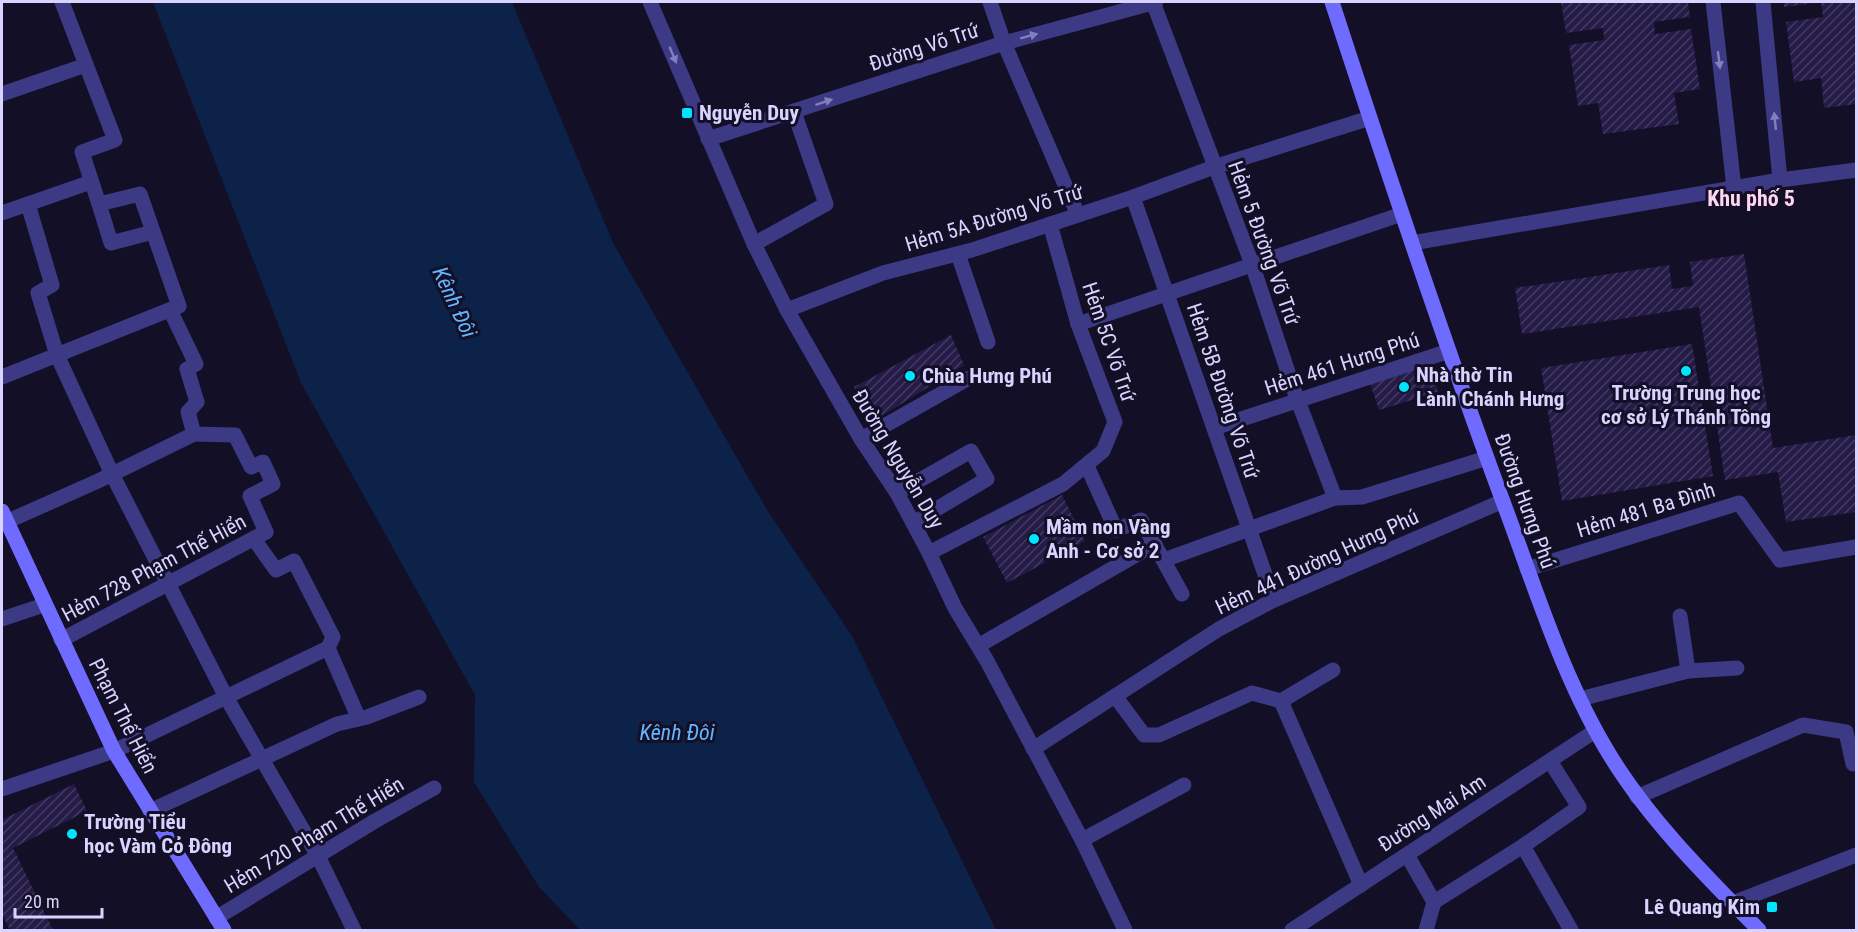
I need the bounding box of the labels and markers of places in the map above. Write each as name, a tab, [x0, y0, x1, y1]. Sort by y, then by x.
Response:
place label: Nguyễn Duy	[699, 101, 799, 125]
marker: Nguyễn Duy	[680, 106, 694, 120]
place label: Nhà thờ Tin Lành Chánh Hưng	[1416, 363, 1564, 411]
place label: Chùa Hưng Phú	[922, 364, 1052, 388]
marker: Trường Trung học cơ sở Lý Thánh Tông	[1679, 364, 1693, 378]
marker: Chùa Hưng Phú	[903, 369, 917, 383]
marker: Nhà thờ Tin Lành Chánh Hưng	[1397, 380, 1411, 394]
place label: Trường Trung học cơ sở Lý Thánh Tông	[1601, 381, 1771, 429]
place label: Mầm non Vàng Anh - Cơ sở 2	[1046, 515, 1171, 563]
marker: Mầm non Vàng Anh - Cơ sở 2	[1027, 532, 1041, 546]
place label: Trường Tiểu học Vàm Cỏ Đông	[84, 810, 232, 858]
marker: Trường Tiểu học Vàm Cỏ Đông	[65, 827, 79, 841]
place label: Lê Quang Kim	[1644, 895, 1760, 919]
marker: Lê Quang Kim	[1765, 900, 1779, 914]

